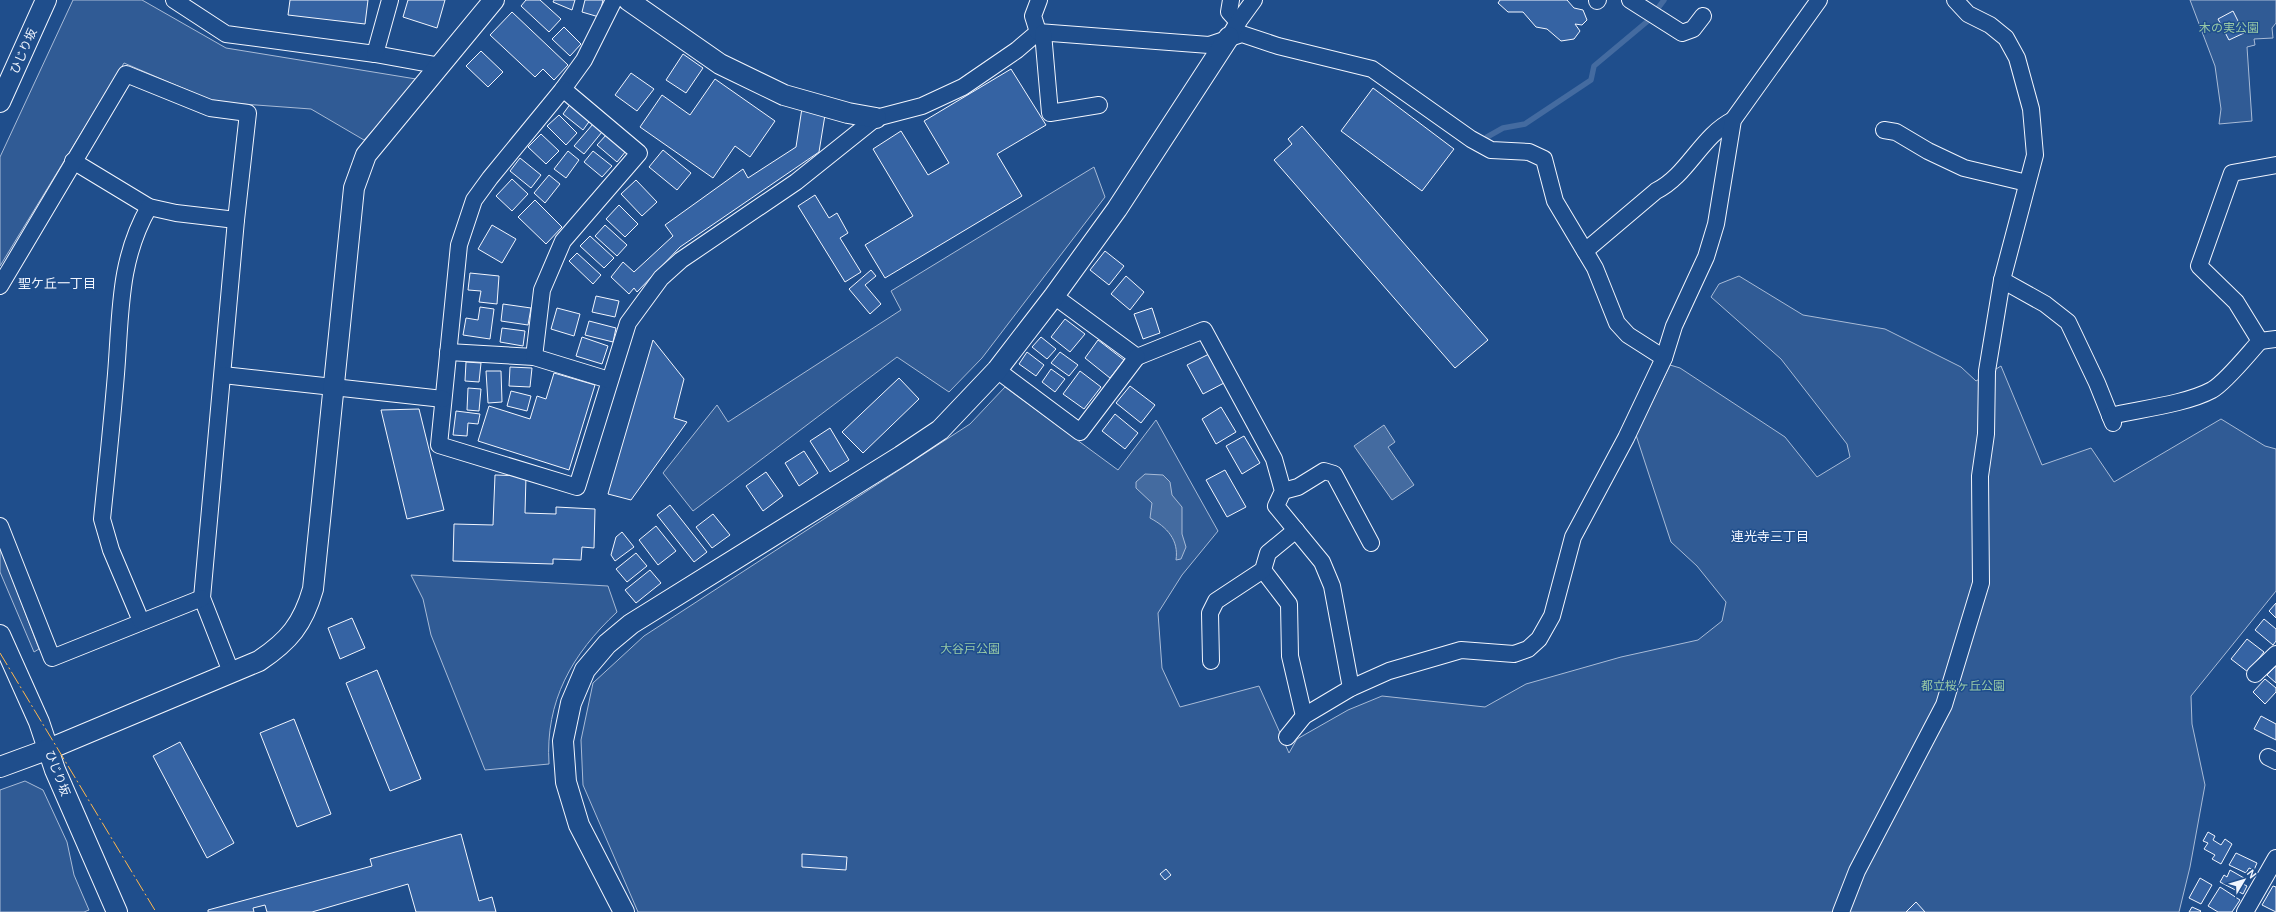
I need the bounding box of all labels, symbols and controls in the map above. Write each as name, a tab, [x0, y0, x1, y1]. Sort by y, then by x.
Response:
park label: 木の実公園	[2199, 20, 2259, 35]
street label: ひじり坂	[6, 26, 40, 76]
district label: 聖ケ丘一丁目	[18, 275, 96, 291]
district label: 連光寺三丁目	[1731, 528, 1809, 544]
park label: 大谷戸公園	[940, 641, 1000, 656]
park label: 都立桜ヶ丘公園	[1921, 678, 2005, 693]
street label: ひじり坂	[42, 748, 74, 798]
north arrow	[2224, 860, 2264, 900]
text: N	[2244, 866, 2260, 881]

